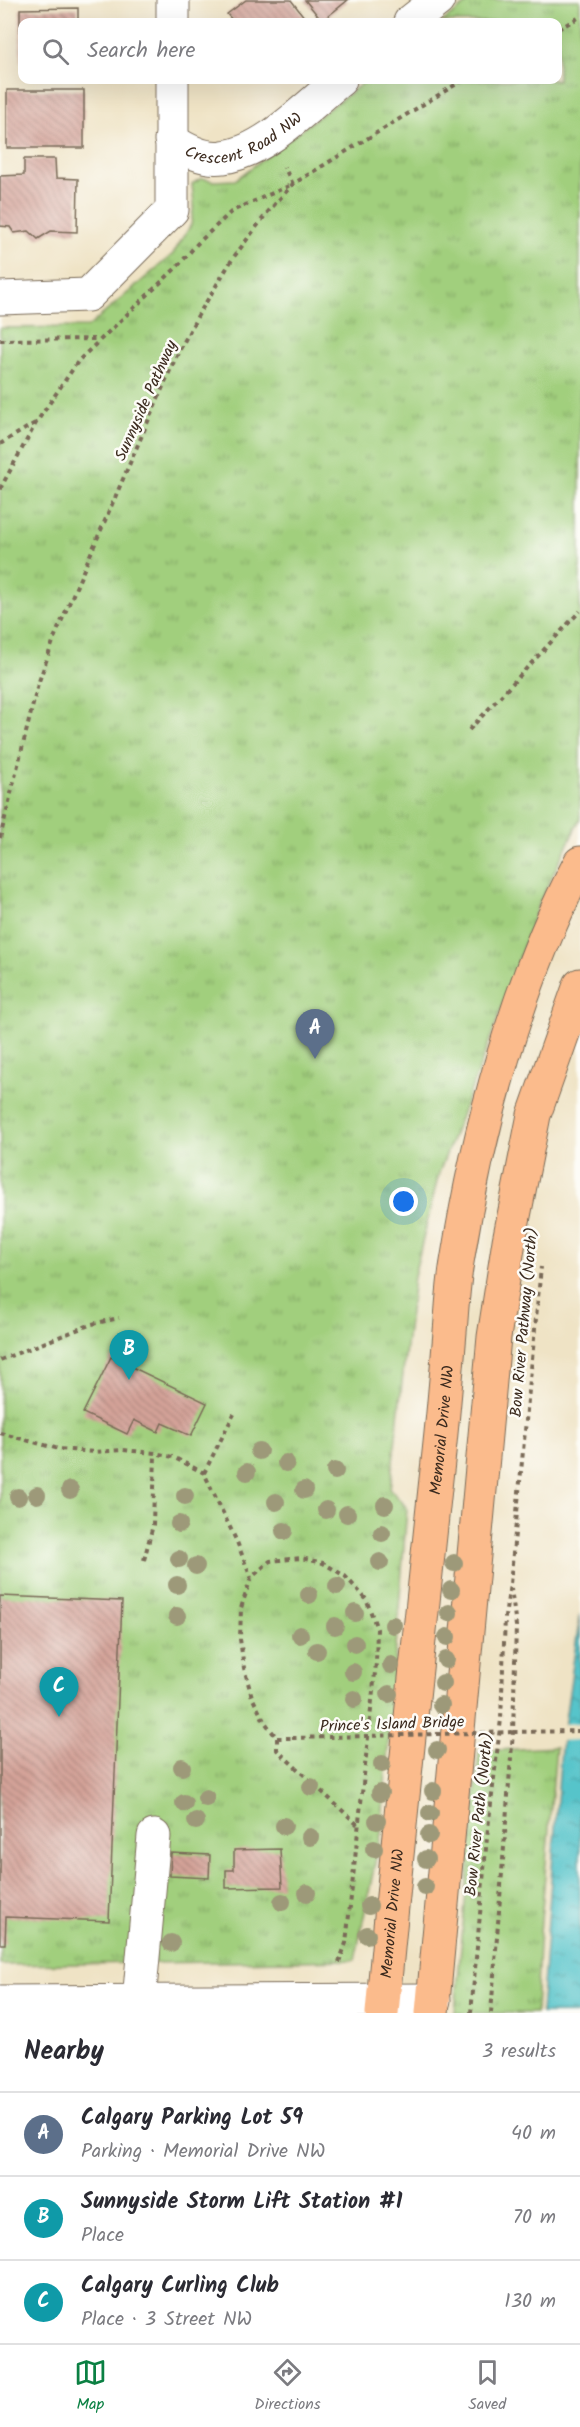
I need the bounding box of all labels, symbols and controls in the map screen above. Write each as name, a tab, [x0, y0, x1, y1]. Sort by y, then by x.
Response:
search box	[18, 18, 562, 84]
text: Search here	[87, 34, 195, 69]
icon: search	[39, 35, 72, 68]
street label: Crescent Road NW	[180, 106, 308, 172]
street label: Sunnyside Pathway	[109, 336, 184, 465]
pin: A	[296, 1010, 334, 1059]
your location	[389, 1187, 418, 1216]
street label: Bow River Pathway (North)	[504, 1226, 545, 1418]
pin: B	[110, 1330, 148, 1380]
street label: Memorial Drive NW	[423, 1364, 461, 1496]
pin: C	[40, 1668, 78, 1717]
street label: Prince's Island Bridge	[319, 1709, 465, 1740]
street label: Bow River Path (North)	[458, 1731, 501, 1897]
street label: Memorial Drive NW	[374, 1848, 411, 1979]
text: Nearby	[24, 2031, 104, 2073]
text: 3 results	[482, 2036, 556, 2068]
text: Calgary Parking Lot 59	[81, 2101, 303, 2136]
text: A	[37, 2118, 50, 2150]
text: 40 m	[511, 2118, 556, 2150]
text: Parking · Memorial Drive NW	[81, 2136, 325, 2168]
text: Sunnyside Storm Lift Station #1	[81, 2185, 402, 2220]
text: B	[37, 2202, 50, 2234]
text: 70 m	[513, 2202, 556, 2234]
text: Place	[81, 2220, 124, 2252]
text: Calgary Curling Club	[81, 2269, 279, 2304]
text: C	[37, 2286, 50, 2318]
text: 130 m	[504, 2286, 556, 2318]
text: Place · 3 Street NW	[81, 2304, 252, 2336]
tab: Map	[74, 2356, 107, 2417]
tab: Directions	[254, 2356, 321, 2417]
tab: Saved	[468, 2356, 506, 2417]

